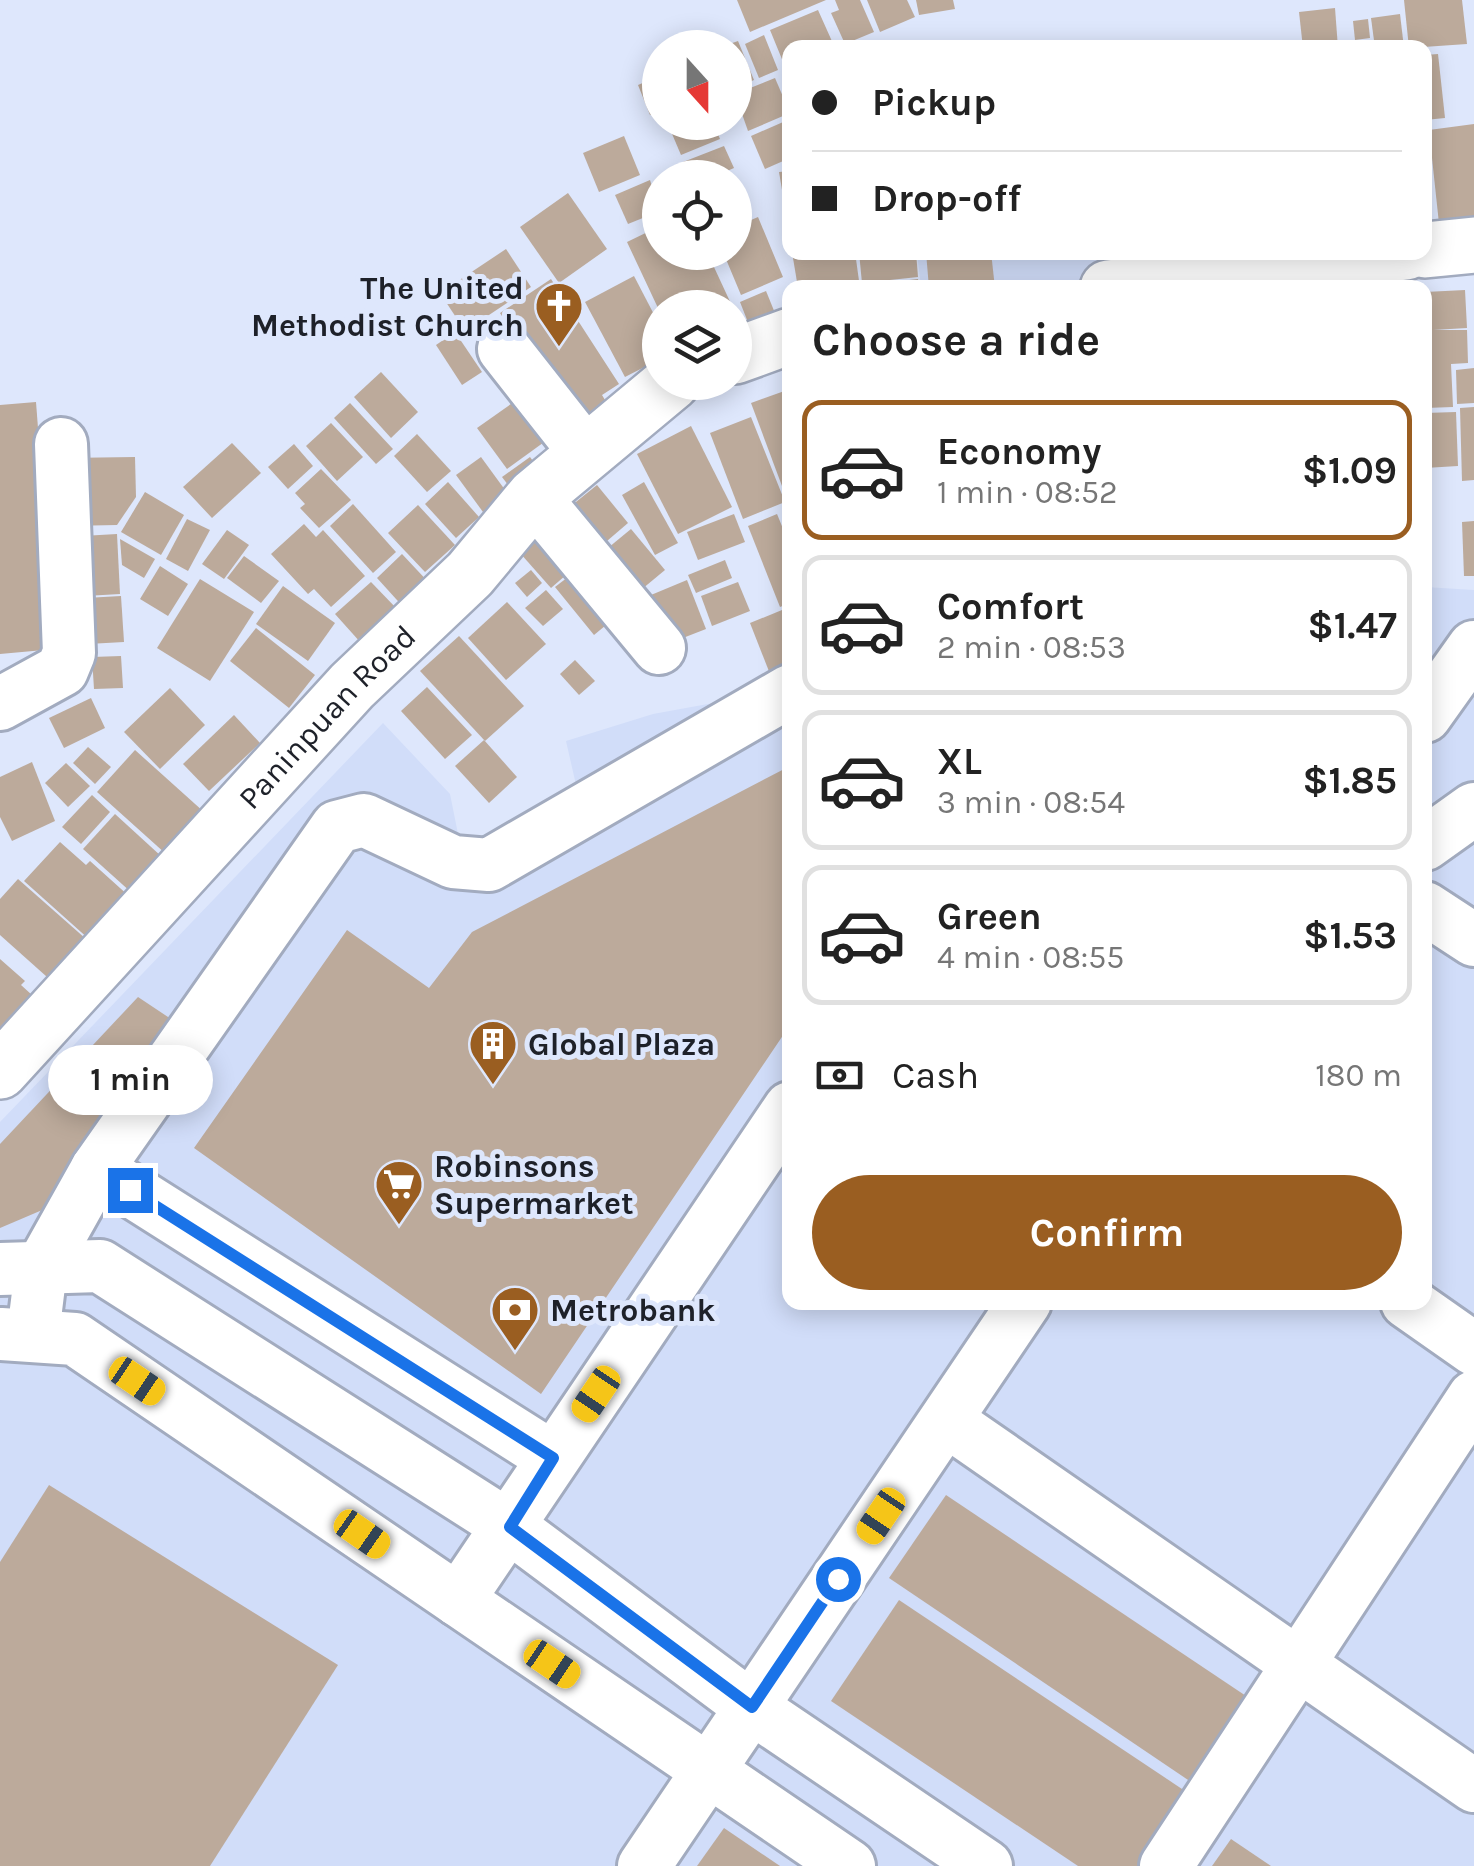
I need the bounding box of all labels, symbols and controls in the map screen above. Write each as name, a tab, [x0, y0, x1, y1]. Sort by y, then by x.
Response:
north arrow	[642, 30, 752, 140]
map controls	[642, 30, 752, 400]
text: Pickup	[872, 80, 996, 125]
button: locate	[642, 160, 752, 270]
text: Drop-off	[872, 176, 1021, 221]
place label: The United Methodist Church	[251, 270, 524, 344]
church icon: The United Methodist Church	[533, 280, 585, 348]
button: layers	[642, 290, 752, 400]
text: Choose a ride	[812, 314, 1100, 366]
icon: car	[817, 425, 907, 515]
text: Economy	[937, 429, 1101, 474]
text: $1.09	[1302, 448, 1397, 493]
text: 1 min · 08:52	[937, 474, 1118, 511]
icon: car	[817, 580, 907, 670]
text: Comfort	[937, 584, 1084, 629]
text: $1.47	[1308, 603, 1397, 648]
street label: Paninpuan Road	[231, 617, 423, 816]
text: 2 min · 08:53	[937, 629, 1126, 666]
icon: car	[817, 735, 907, 825]
text: XL	[937, 739, 982, 784]
text: $1.85	[1302, 758, 1397, 803]
text: 3 min · 08:54	[937, 784, 1125, 821]
icon: car	[817, 890, 907, 980]
text: Green	[937, 894, 1042, 939]
text: $1.53	[1303, 913, 1397, 958]
text: 4 min · 08:55	[937, 939, 1124, 976]
building icon: Global Plaza	[467, 1018, 519, 1086]
place label: Global Plaza	[528, 1026, 715, 1063]
callout: 1 min	[48, 1045, 212, 1115]
icon: cash	[812, 1048, 867, 1103]
text: Cash	[892, 1053, 979, 1098]
text: 180 m	[1315, 1057, 1402, 1094]
text: 1 min	[90, 1061, 171, 1098]
place label: Robinsons Supermarket	[434, 1148, 634, 1222]
supermarket icon: Robinsons Supermarket	[373, 1158, 425, 1226]
route end	[108, 1168, 153, 1213]
button: Confirm	[812, 1175, 1402, 1290]
bank icon: Metrobank	[489, 1284, 541, 1352]
place label: Metrobank	[550, 1292, 716, 1329]
car	[104, 1352, 170, 1410]
car	[567, 1361, 625, 1427]
car	[852, 1483, 910, 1549]
car	[329, 1505, 395, 1563]
route start	[816, 1557, 861, 1602]
car	[519, 1635, 585, 1693]

